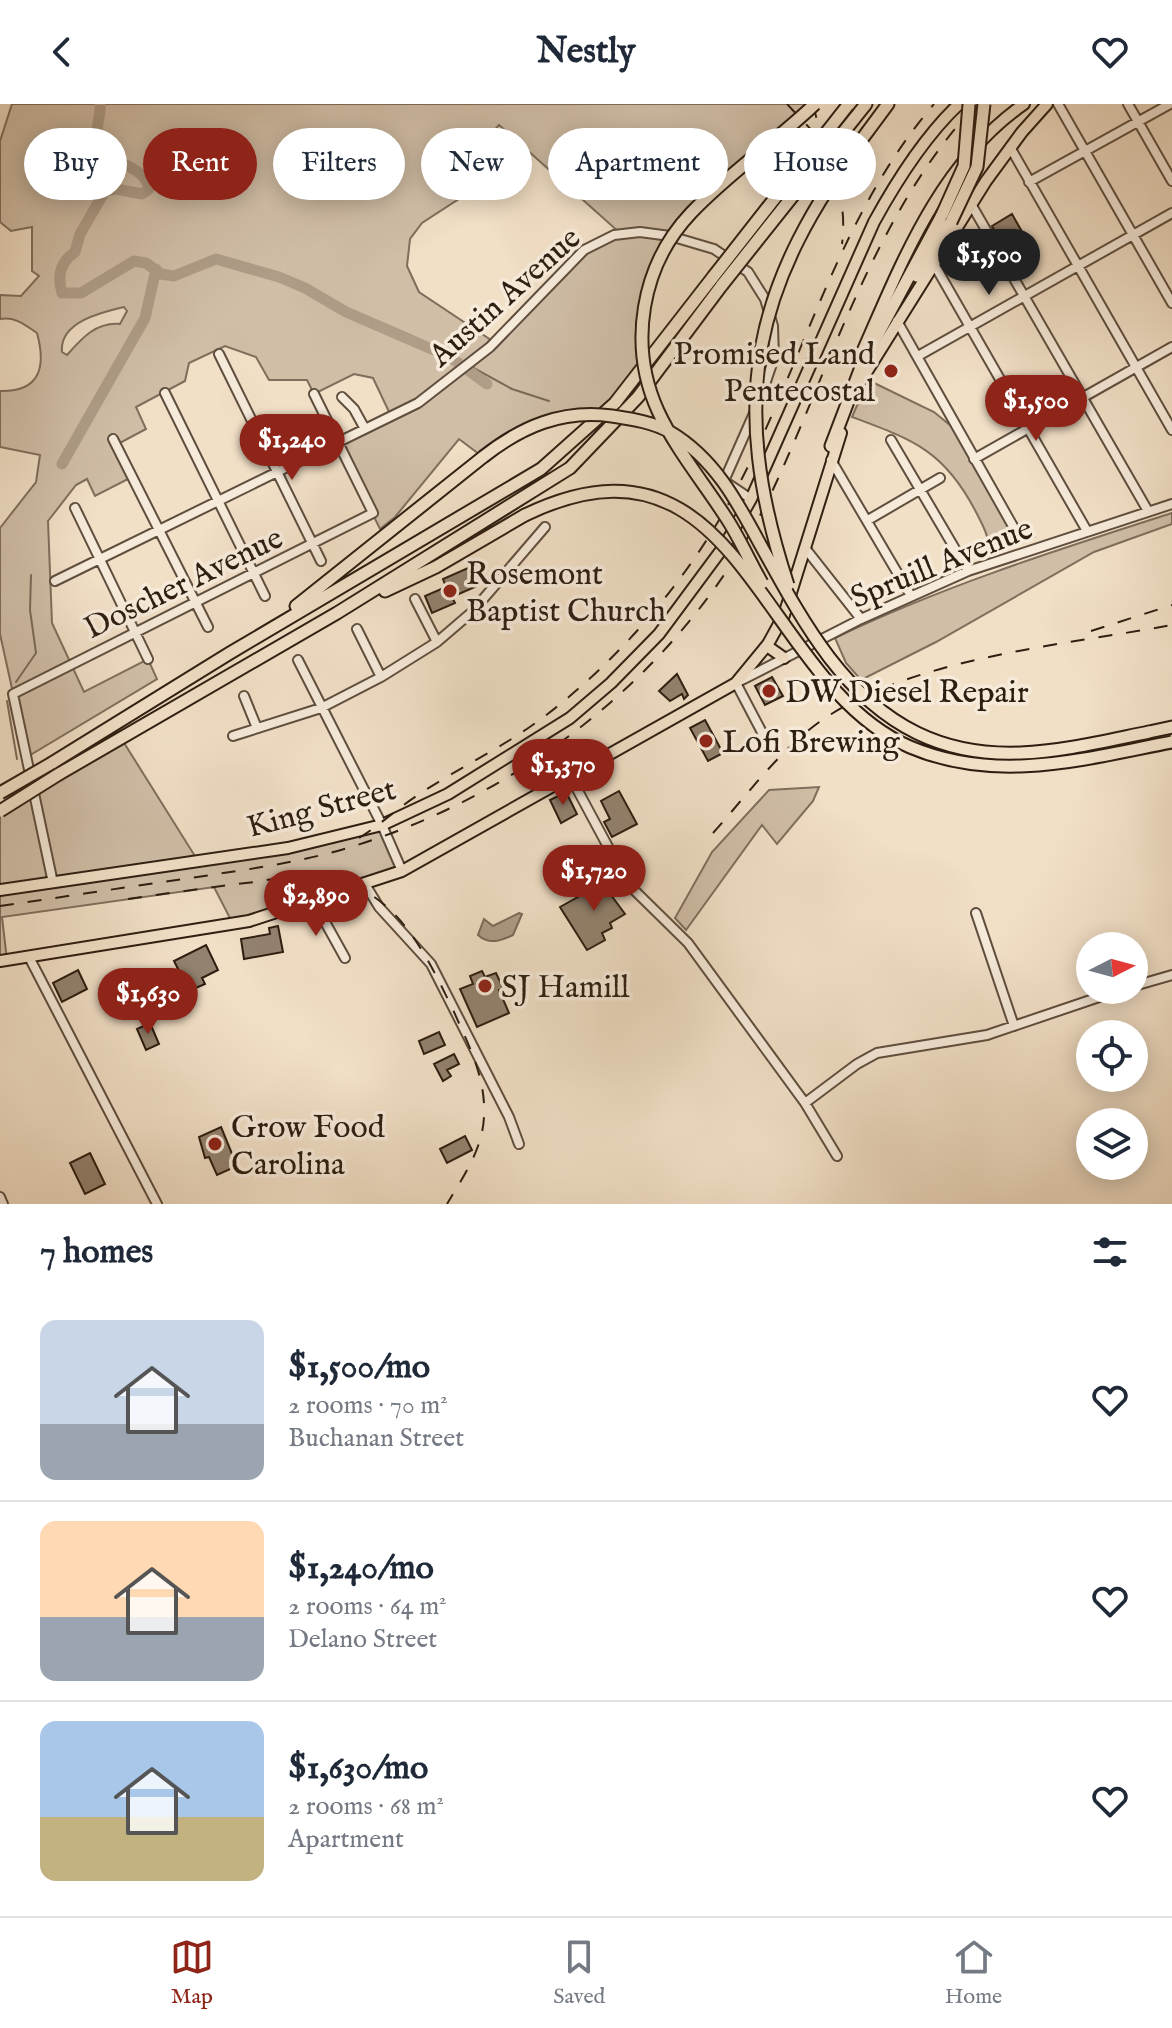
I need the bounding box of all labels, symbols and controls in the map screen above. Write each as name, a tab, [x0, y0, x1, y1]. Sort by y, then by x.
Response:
text: Nestly	[537, 29, 635, 75]
icon: back	[40, 30, 84, 74]
icon: heart	[1088, 30, 1132, 74]
chip: Buy	[24, 128, 127, 200]
chip: Rent	[143, 128, 257, 200]
chip: Filters	[273, 128, 405, 200]
chip: New	[421, 128, 532, 200]
chip: Apartment	[548, 128, 728, 200]
chip: House	[744, 128, 876, 200]
street label: Austin Avenue	[420, 219, 590, 378]
pin: $1,500	[924, 229, 1054, 297]
text: $1,500	[956, 238, 1022, 271]
place label: Promised Land Pentecostal	[674, 335, 876, 413]
marker: Promised Land Pentecostal	[882, 362, 900, 380]
pin: $1,500	[971, 375, 1101, 443]
text: $1,500	[1003, 384, 1069, 417]
pin: $1,240	[227, 414, 357, 482]
text: $1,240	[258, 423, 326, 456]
street label: Spruill Avenue	[845, 509, 1039, 619]
street label: Doscher Avenue	[78, 518, 290, 650]
place label: Rosemont Baptist Church	[466, 555, 666, 633]
marker: Rosemont Baptist Church	[441, 582, 459, 600]
place label: DW Diesel Repair	[785, 673, 1029, 714]
marker: DW Diesel Repair	[760, 682, 778, 700]
place label: Lofi Brewing	[722, 723, 900, 764]
marker: Lofi Brewing	[697, 732, 715, 750]
pin: $1,370	[498, 739, 628, 807]
text: $1,370	[530, 748, 596, 781]
street label: King Street	[243, 770, 401, 849]
pin: $1,720	[529, 845, 659, 913]
text: $1,720	[561, 854, 627, 887]
pin: $2,890	[251, 870, 381, 938]
text: $2,890	[282, 879, 350, 912]
north arrow	[1076, 932, 1148, 1004]
map controls	[1076, 932, 1148, 1180]
pin: $1,630	[83, 968, 213, 1036]
place label: SJ Hamill	[501, 968, 630, 1009]
text: $1,630	[116, 977, 180, 1010]
marker: SJ Hamill	[476, 977, 494, 995]
button: locate	[1076, 1020, 1148, 1092]
place label: Grow Food Carolina	[231, 1108, 386, 1186]
button: layers	[1076, 1108, 1148, 1180]
marker: Grow Food Carolina	[206, 1135, 224, 1153]
icon: filters	[1088, 1230, 1132, 1274]
text: 7 homes	[40, 1231, 153, 1274]
text: $1,500/mo	[288, 1346, 430, 1389]
icon: home	[104, 1352, 200, 1448]
icon: heart	[1088, 1378, 1132, 1422]
text: 2 rooms · 70 m²	[288, 1389, 448, 1422]
text: Buchanan Street	[288, 1422, 464, 1455]
text: $1,240/mo	[288, 1547, 434, 1590]
icon: home	[104, 1553, 200, 1649]
icon: heart	[1088, 1579, 1132, 1623]
text: 2 rooms · 64 m²	[288, 1590, 447, 1623]
text: Delano Street	[288, 1623, 437, 1656]
text: $1,630/mo	[288, 1747, 428, 1790]
icon: home	[104, 1753, 200, 1849]
icon: heart	[1088, 1779, 1132, 1823]
text: 2 rooms · 68 m²	[288, 1790, 444, 1823]
text: Apartment	[288, 1823, 404, 1856]
tab: Map	[170, 1935, 214, 2011]
tab: Saved	[553, 1935, 605, 2011]
tab: Home	[945, 1935, 1002, 2011]

